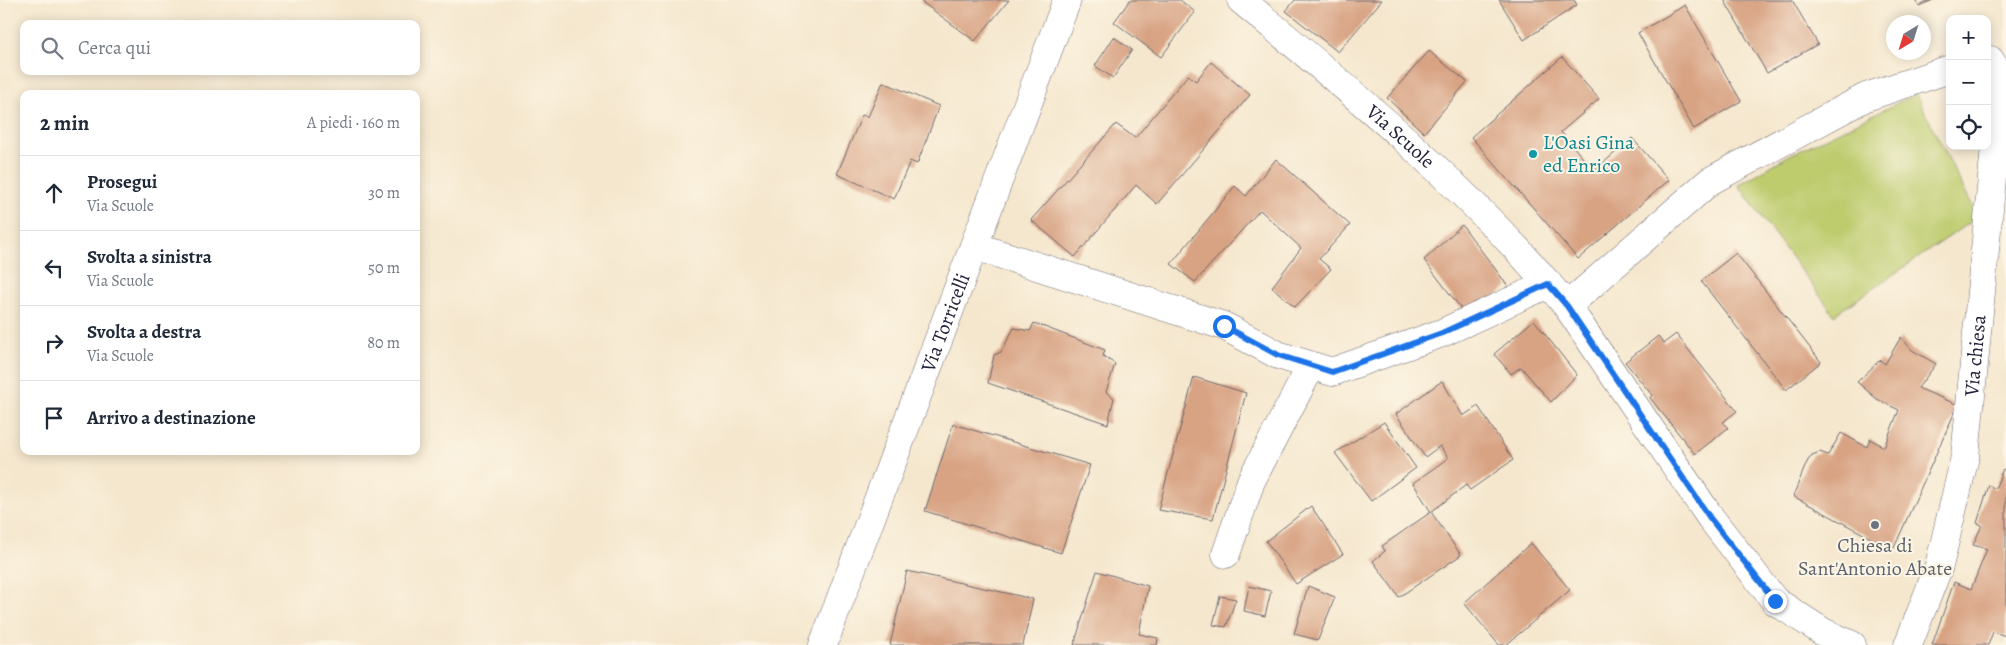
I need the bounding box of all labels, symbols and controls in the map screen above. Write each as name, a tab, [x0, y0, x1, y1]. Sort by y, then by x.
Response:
north arrow	[1886, 15, 1931, 60]
map controls	[1946, 15, 1991, 150]
button: +	[1946, 15, 1991, 60]
search box	[20, 20, 420, 75]
icon: search	[38, 34, 66, 62]
text: Cerca qui	[78, 35, 151, 61]
button: −	[1946, 60, 1991, 105]
street label: Via Scuole	[1360, 98, 1441, 175]
button: locate	[1946, 105, 1991, 150]
text: 2 min	[40, 109, 89, 137]
text: A piedi · 160 m	[307, 112, 400, 134]
place label: L'Oasi Gina ed Enrico	[1543, 129, 1635, 179]
marker: L'Oasi Gina ed Enrico	[1527, 148, 1539, 160]
text: Prosegui	[87, 169, 157, 195]
icon: ahead	[40, 179, 68, 207]
text: 30 m	[368, 182, 400, 204]
text: Via Scuole	[87, 195, 154, 217]
text: Svolta a sinistra	[87, 244, 212, 270]
icon: left	[40, 254, 68, 282]
text: 50 m	[368, 257, 400, 279]
street label: Via Torricelli	[914, 269, 976, 377]
text: Via Scuole	[87, 270, 154, 292]
street label: Via chiesa	[1958, 313, 1993, 398]
route start	[1213, 315, 1236, 338]
text: Svolta a destra	[87, 319, 201, 345]
icon: right	[40, 329, 68, 357]
text: 80 m	[367, 332, 400, 354]
text: Via Scuole	[87, 345, 154, 367]
icon: arrive	[40, 404, 68, 432]
text: Arrivo a destinazione	[87, 405, 256, 431]
marker: Chiesa di Sant'Antonio Abate	[1869, 519, 1881, 531]
place label: Chiesa di Sant'Antonio Abate	[1798, 532, 1952, 582]
route end	[1764, 590, 1787, 613]

